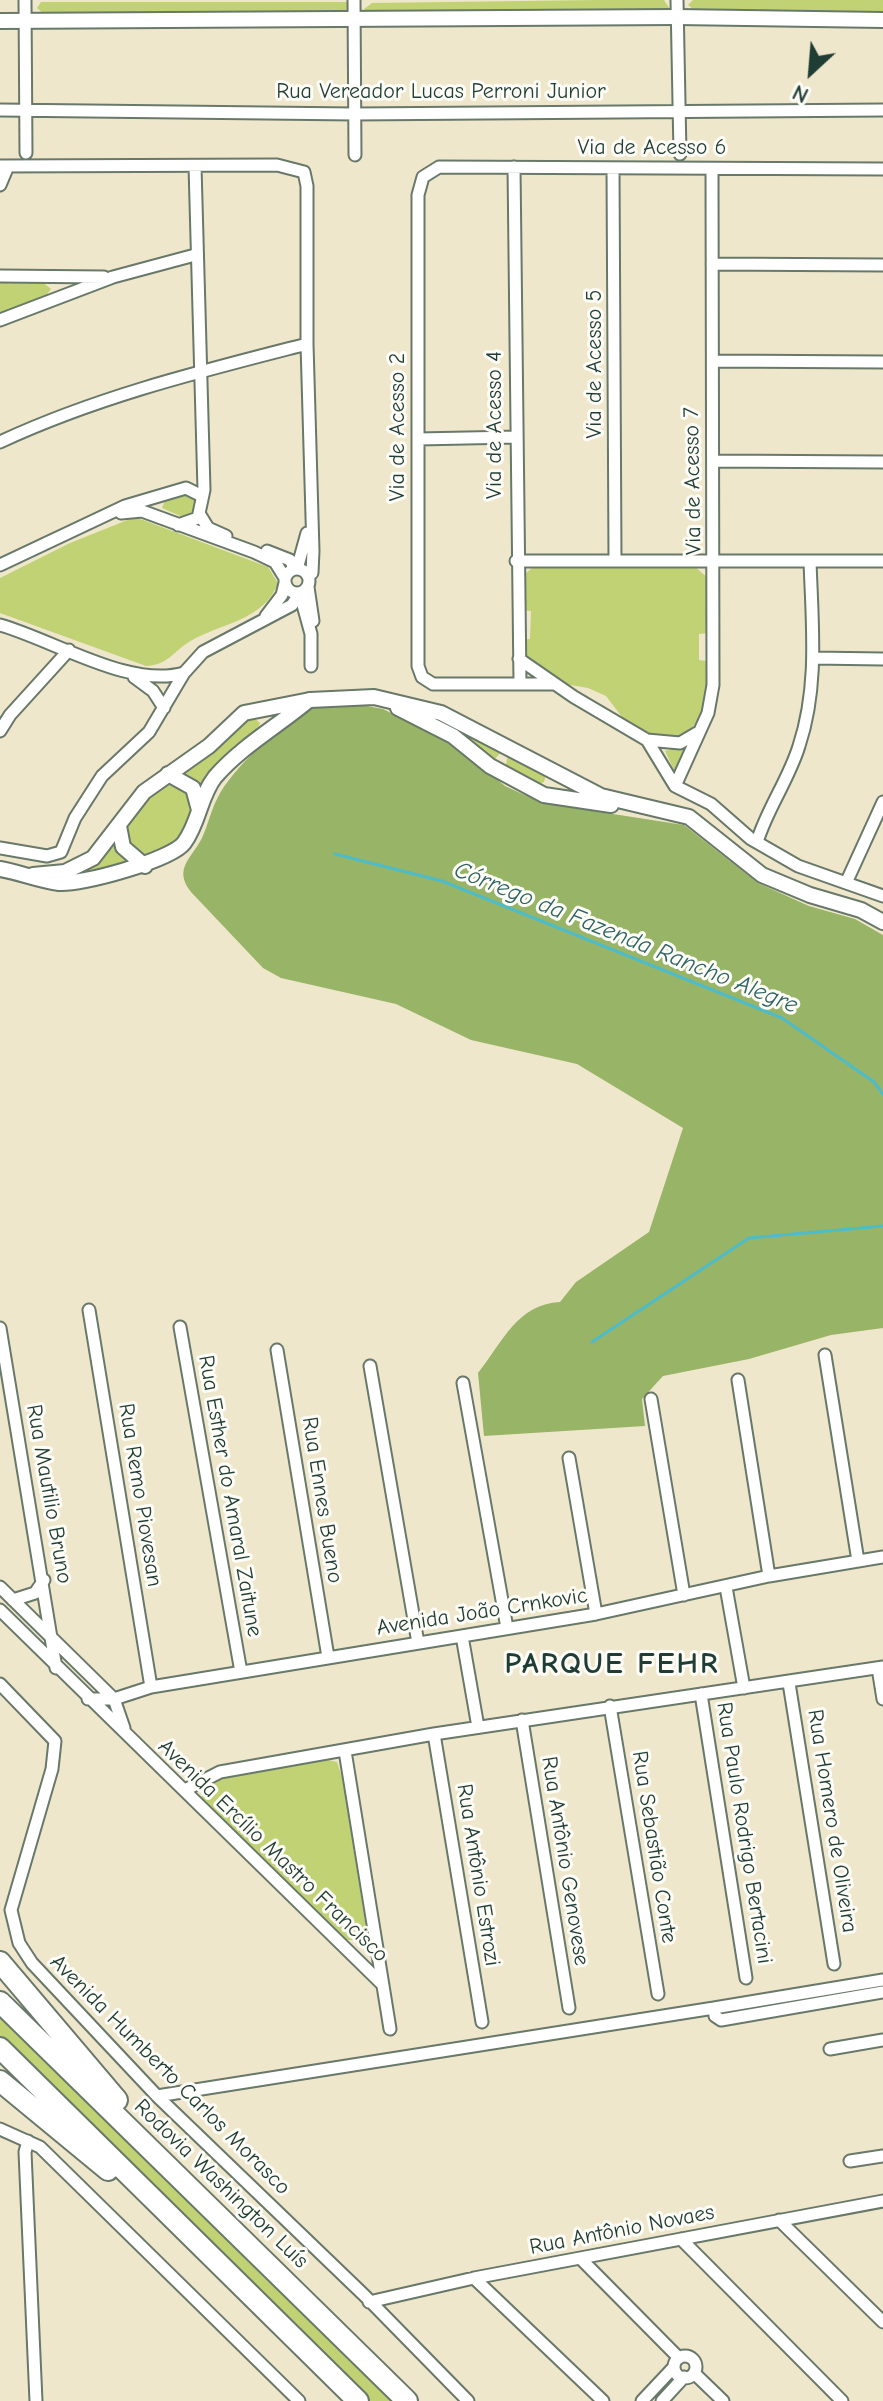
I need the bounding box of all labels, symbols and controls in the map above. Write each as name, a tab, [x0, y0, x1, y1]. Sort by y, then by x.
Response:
north arrow	[771, 32, 851, 112]
street label: Rua Vereador Lucas Perroni Junior	[276, 79, 606, 105]
text: N	[788, 79, 813, 108]
street label: Via de Acesso 6	[577, 135, 727, 161]
street label: Via de Acesso 5	[582, 289, 608, 439]
street label: Via de Acesso 4	[482, 351, 508, 499]
street label: Via de Acesso 2	[385, 353, 411, 501]
street label: Via de Acesso 7	[679, 407, 707, 555]
water label: Córrego da Fazenda Rancho Alegre	[450, 856, 802, 1020]
street label: Rua Esther do Amaral Zaitune	[192, 1353, 268, 1639]
street label: Rua Remo Piovesan	[112, 1401, 168, 1589]
street label: Rua Mautilio Bruno	[20, 1402, 78, 1586]
street label: Rua Ennes Bueno	[296, 1415, 348, 1585]
street label: Avenida João Crnkovic	[375, 1582, 589, 1642]
district label: PARQUE FEHR	[505, 1647, 719, 1683]
street label: Rua Paulo Rodrigo Bertacini	[710, 1700, 778, 1966]
street label: Rua Homero de Oliveira	[801, 1708, 863, 1934]
street label: Avenida Ercílio Mastro Francisco	[152, 1734, 394, 1968]
street label: Rua Sebastião Conte	[626, 1749, 682, 1945]
street label: Rua Antônio Genovese	[535, 1754, 595, 1968]
street label: Rua Antônio Estrozi	[451, 1782, 505, 1968]
street label: Avenida Humberto Carlos Morasco	[44, 1949, 296, 2201]
street label: Rodovia Washington Luís	[128, 2094, 314, 2274]
street label: Rua Antônio Novaes	[527, 2199, 717, 2261]

